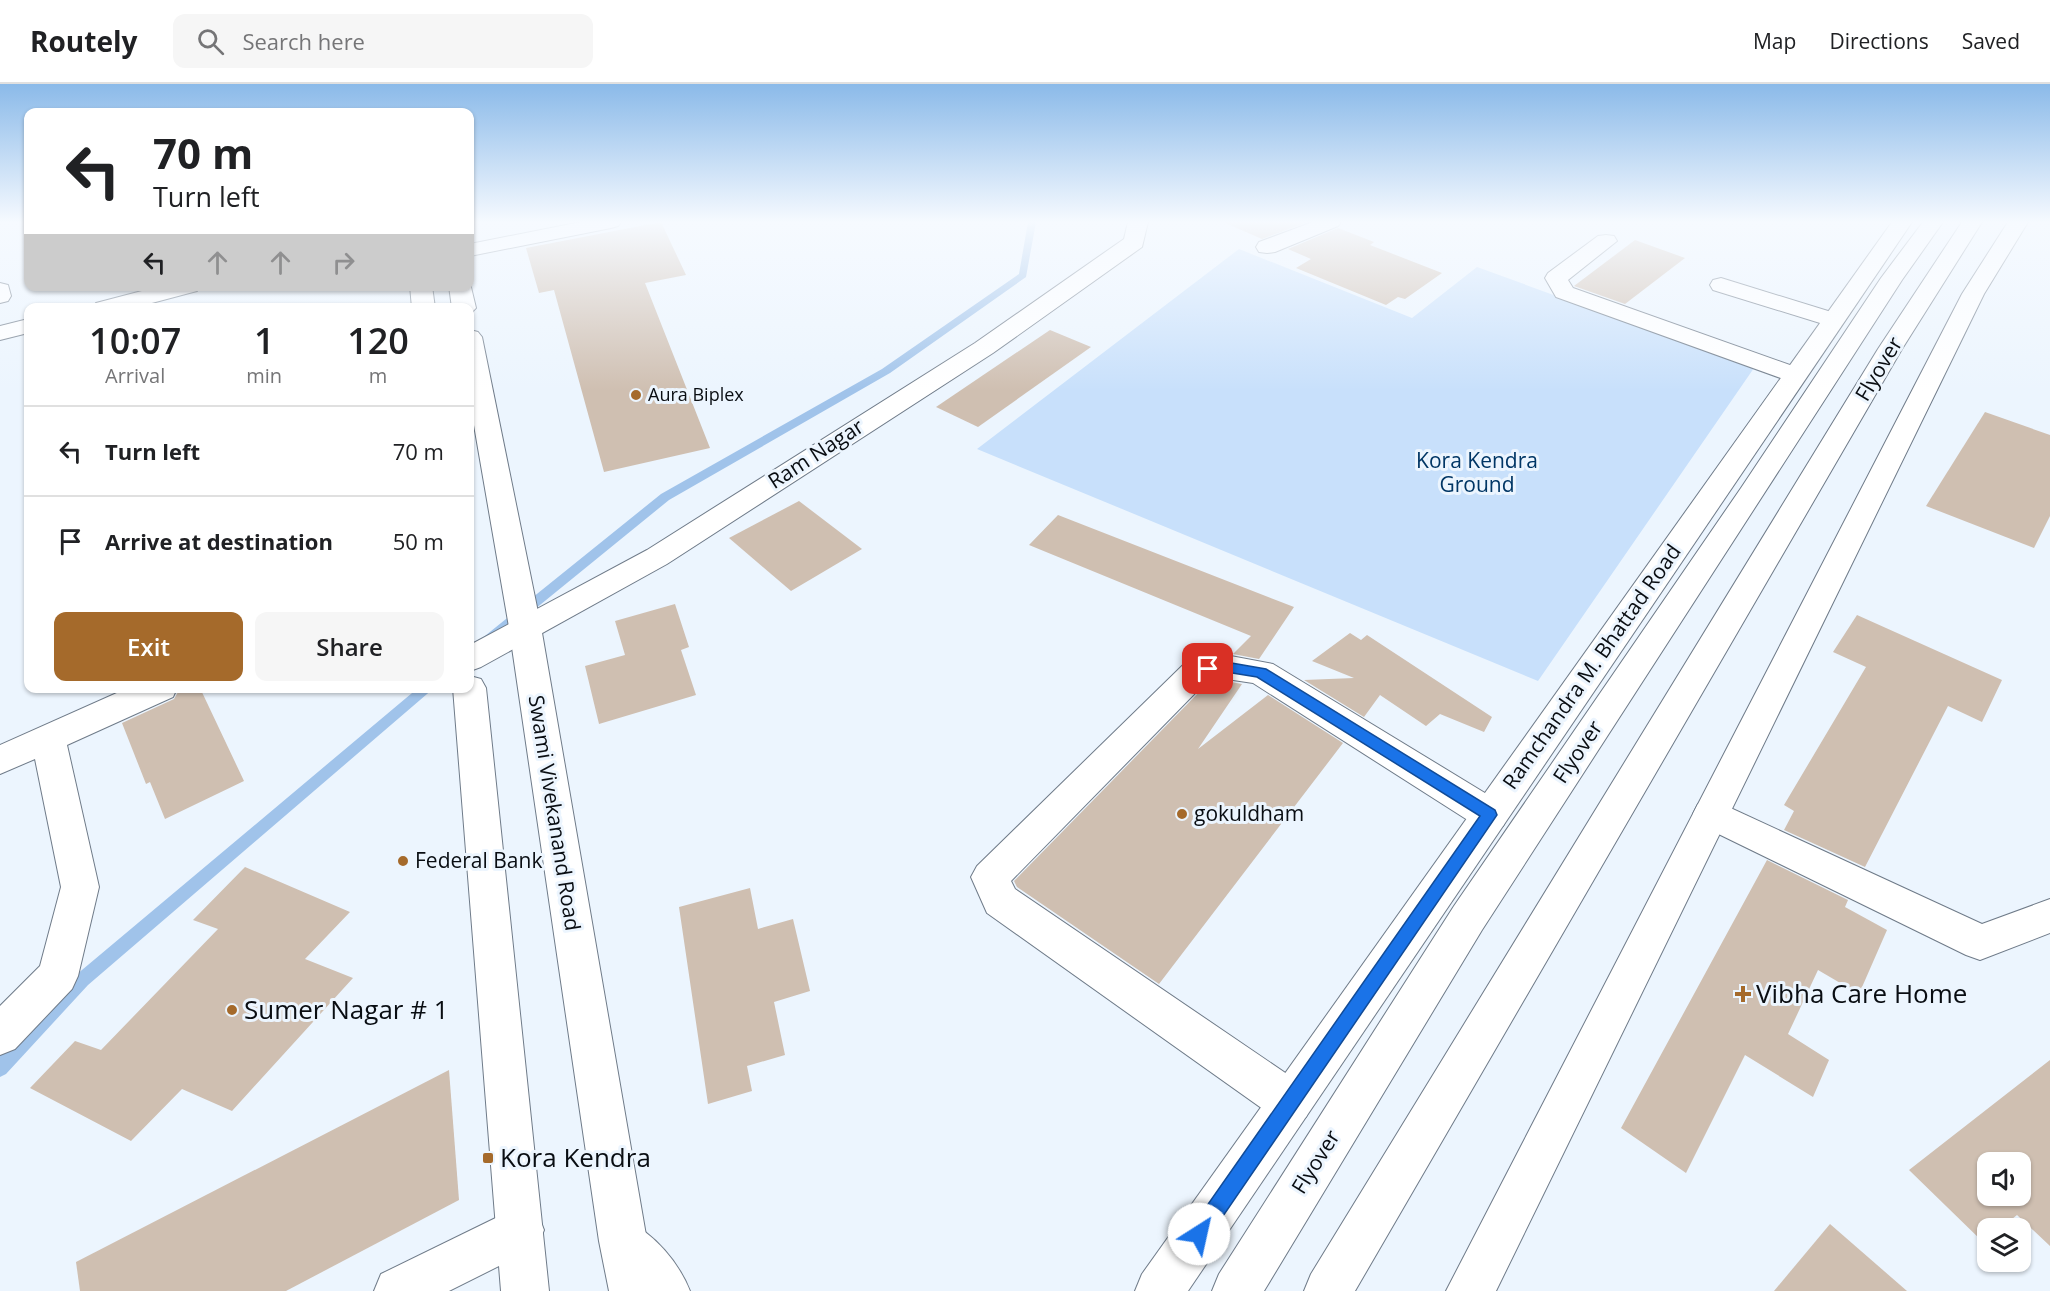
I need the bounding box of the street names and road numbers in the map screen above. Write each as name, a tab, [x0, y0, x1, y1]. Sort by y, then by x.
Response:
street label: Flyover	[1848, 331, 1908, 406]
street label: Ram Nagar	[762, 412, 869, 494]
street label: Ramchandra M. Bhattad Road	[1496, 538, 1687, 795]
street label: Swami Vivekanand Road	[523, 693, 587, 933]
street label: Flyover	[1546, 714, 1609, 788]
street label: Flyover	[1285, 1124, 1346, 1199]

